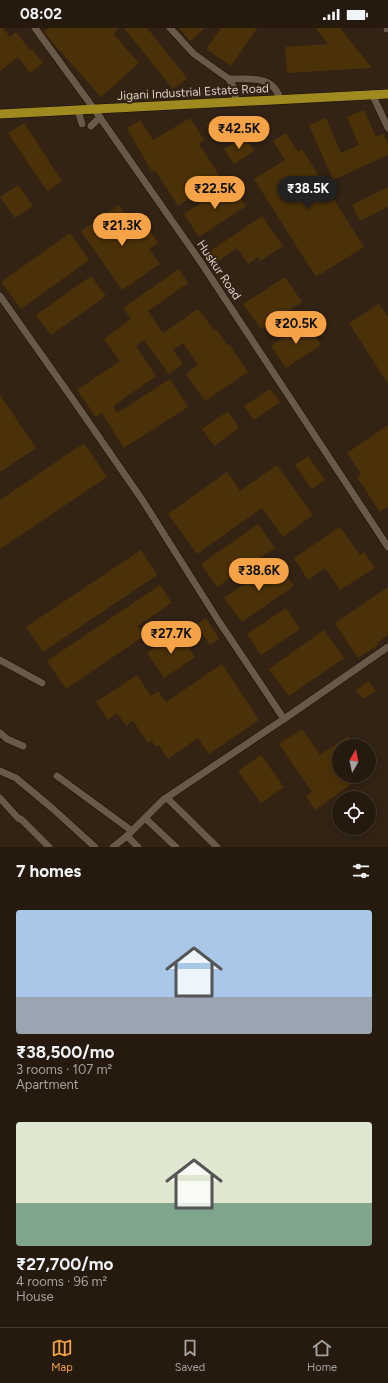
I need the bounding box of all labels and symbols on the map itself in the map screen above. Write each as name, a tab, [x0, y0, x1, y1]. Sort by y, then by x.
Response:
street label: Jigani Industrial Estate Road	[117, 81, 269, 103]
pin: ₹42.5K	[206, 116, 272, 150]
pin: ₹22.5K	[182, 176, 248, 210]
pin: ₹38.5K	[275, 176, 341, 210]
pin: ₹21.3K	[89, 213, 155, 247]
street label: Huskur Road	[194, 238, 244, 302]
pin: ₹20.5K	[263, 311, 329, 345]
pin: ₹38.6K	[226, 558, 292, 592]
pin: ₹27.7K	[138, 621, 204, 655]
north arrow	[332, 739, 376, 783]

